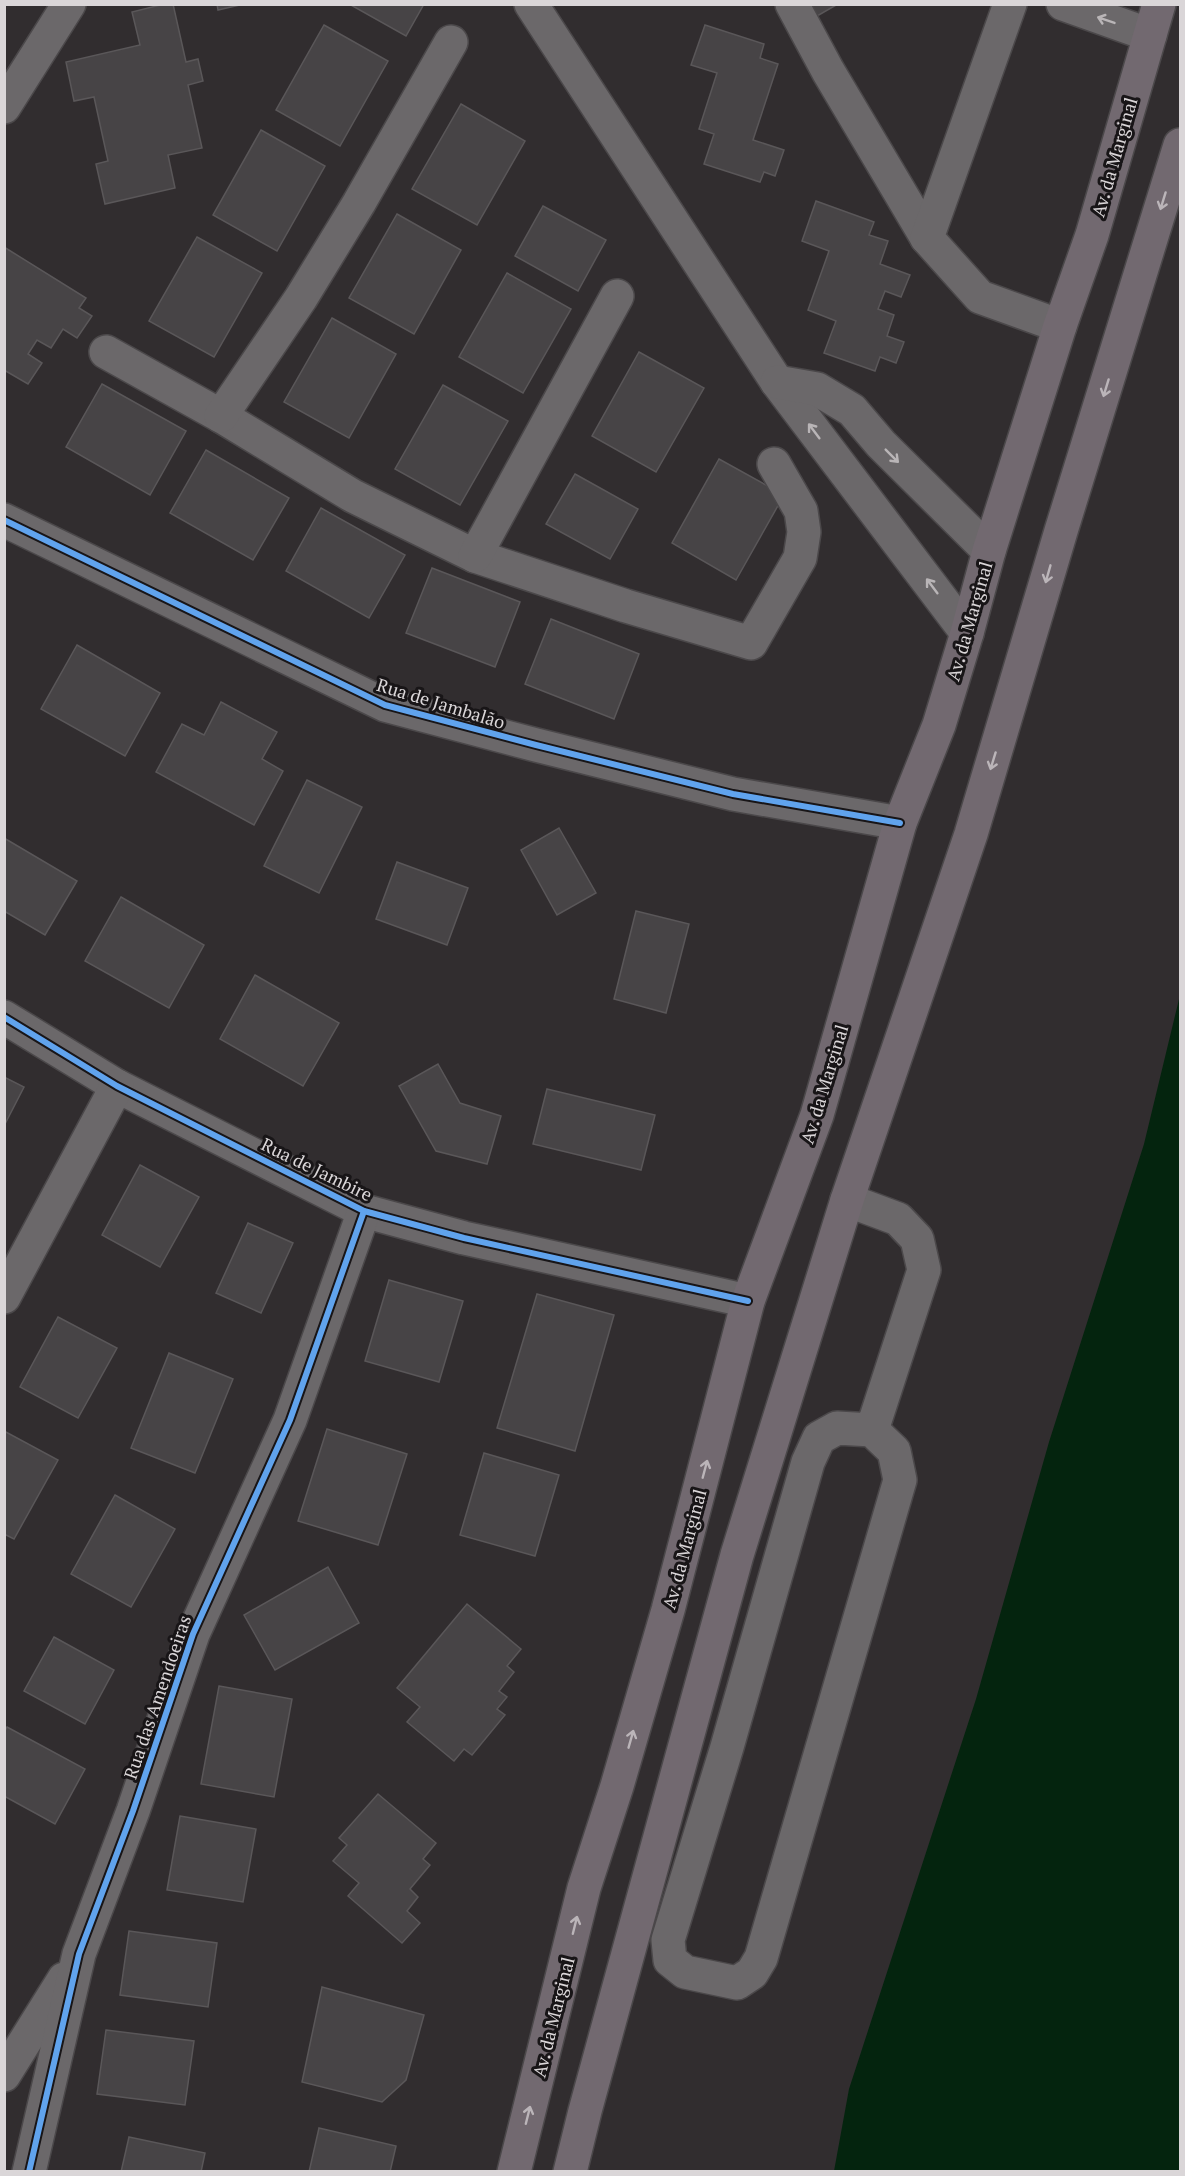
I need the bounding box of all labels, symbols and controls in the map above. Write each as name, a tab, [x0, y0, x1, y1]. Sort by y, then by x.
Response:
one-way arrow	[1097, 13, 1116, 24]
street label: Av. da Marginal	[1085, 94, 1143, 220]
one-way arrow	[1157, 191, 1168, 210]
one-way arrow	[1100, 378, 1111, 397]
one-way arrow	[807, 423, 820, 439]
one-way arrow	[885, 448, 900, 463]
street label: Av. da Marginal	[940, 558, 998, 684]
one-way arrow	[1042, 564, 1054, 583]
one-way arrow	[925, 579, 938, 595]
street label: Rua de Jambalão	[374, 672, 508, 734]
one-way arrow	[987, 751, 998, 770]
street label: Av. da Marginal	[795, 1022, 853, 1146]
street label: Rua de Jambire	[258, 1132, 376, 1206]
one-way arrow	[699, 1460, 711, 1479]
street label: Av. da Marginal	[656, 1486, 712, 1612]
street label: Rua das Amendoeiras	[118, 1612, 196, 1782]
one-way arrow	[626, 1729, 637, 1748]
one-way arrow	[570, 1916, 582, 1935]
street label: Av. da Marginal	[526, 1954, 580, 2080]
one-way arrow	[523, 2106, 535, 2125]

